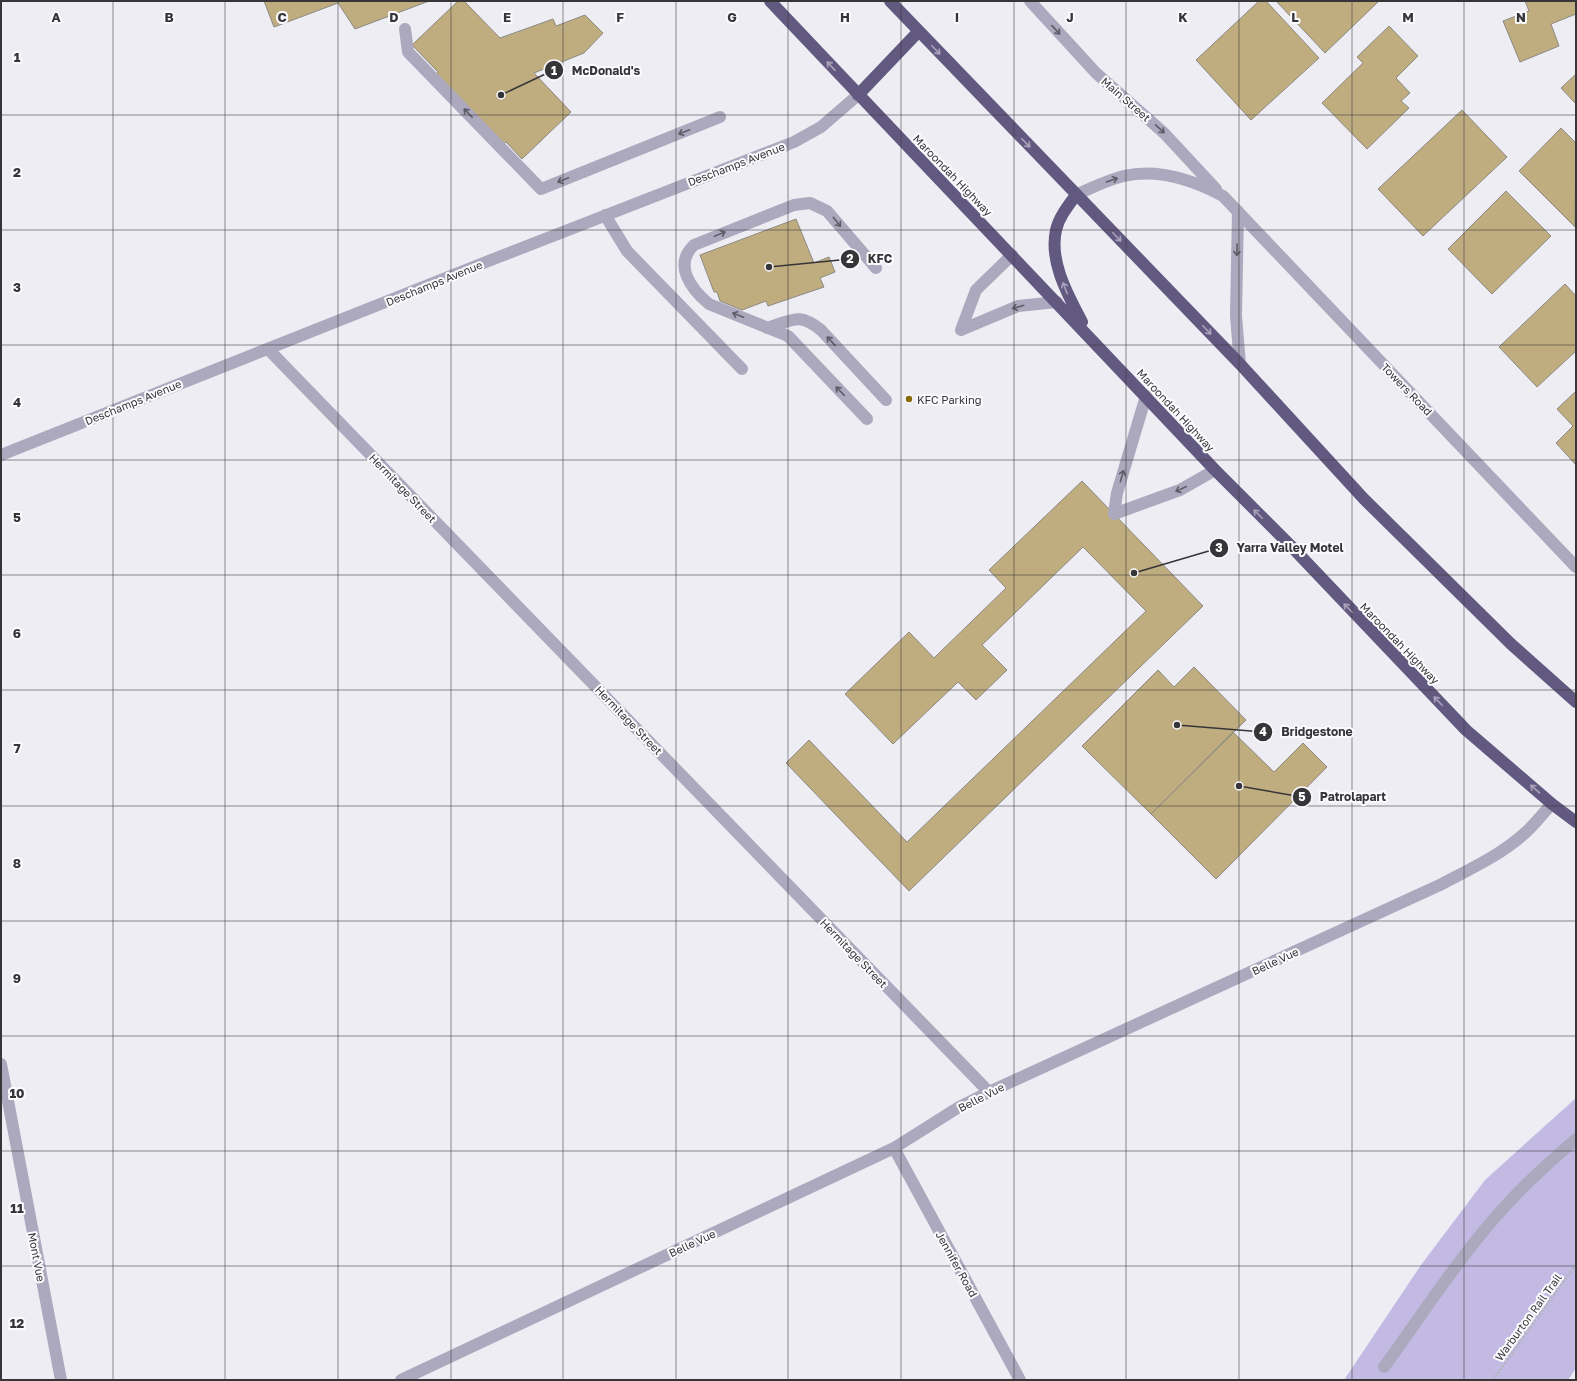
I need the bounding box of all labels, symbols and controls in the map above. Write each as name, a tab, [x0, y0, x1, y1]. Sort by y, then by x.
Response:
text: A	[51, 9, 61, 25]
text: B	[164, 9, 174, 25]
text: C	[277, 9, 287, 25]
text: D	[389, 9, 399, 25]
text: E	[503, 9, 511, 25]
text: F	[616, 9, 624, 25]
text: G	[727, 9, 737, 25]
text: H	[840, 9, 850, 25]
text: I	[955, 9, 959, 25]
text: J	[1066, 9, 1074, 25]
text: K	[1178, 9, 1188, 25]
text: L	[1291, 9, 1299, 25]
text: M	[1402, 9, 1414, 25]
text: N	[1516, 9, 1526, 25]
one-way arrow	[1052, 25, 1061, 35]
one-way arrow	[931, 44, 940, 54]
text: 1	[14, 49, 21, 65]
callout: McDonald's	[544, 58, 649, 82]
one-way arrow	[827, 62, 836, 72]
text: 1	[551, 63, 557, 78]
text: McDonald's	[572, 63, 641, 78]
street label: Main Street	[1099, 74, 1153, 124]
one-way arrow	[463, 108, 472, 119]
one-way arrow	[1155, 125, 1165, 134]
one-way arrow	[679, 128, 691, 136]
street label: Maroondah Highway	[911, 132, 995, 218]
one-way arrow	[1021, 138, 1031, 148]
street label: Deschamps Avenue	[686, 140, 786, 188]
text: 2	[13, 164, 21, 180]
one-way arrow	[1105, 176, 1118, 183]
one-way arrow	[558, 177, 570, 185]
one-way arrow	[833, 217, 841, 228]
one-way arrow	[714, 230, 726, 238]
one-way arrow	[1112, 232, 1121, 242]
one-way arrow	[1233, 243, 1241, 256]
callout: KFC	[840, 247, 901, 271]
text: 2	[846, 251, 854, 266]
text: KFC	[868, 251, 893, 266]
street label: Deschamps Avenue	[384, 258, 484, 308]
text: 3	[13, 279, 21, 295]
one-way arrow	[1061, 283, 1069, 295]
one-way arrow	[1012, 304, 1025, 311]
one-way arrow	[732, 311, 744, 319]
one-way arrow	[1202, 325, 1212, 335]
one-way arrow	[826, 336, 836, 346]
street label: Towers Road	[1379, 360, 1435, 418]
street label: Maroondah Highway	[1134, 366, 1218, 454]
street label: Deschamps Avenue	[83, 377, 183, 427]
one-way arrow	[835, 386, 844, 396]
place label: KFC Parking	[917, 393, 982, 406]
text: 4	[13, 394, 21, 410]
marker: KFC Parking	[904, 394, 914, 404]
street label: Hermitage Street	[367, 451, 439, 525]
one-way arrow	[1119, 469, 1126, 482]
one-way arrow	[1176, 486, 1188, 493]
text: 5	[13, 509, 21, 525]
one-way arrow	[1254, 509, 1263, 519]
callout: Yarra Valley Motel	[1209, 536, 1352, 560]
text: 3	[1215, 540, 1223, 555]
text: Yarra Valley Motel	[1237, 540, 1343, 555]
street label: Maroondah Highway	[1358, 600, 1442, 686]
one-way arrow	[1343, 603, 1353, 613]
text: 6	[13, 625, 21, 641]
street label: Hermitage Street	[593, 683, 665, 757]
one-way arrow	[1434, 696, 1443, 706]
callout: Bridgestone	[1253, 720, 1360, 744]
text: 4	[1259, 724, 1267, 739]
text: Bridgestone	[1281, 724, 1353, 739]
text: 7	[13, 740, 21, 756]
one-way arrow	[1529, 784, 1540, 793]
callout: Patrolapart	[1292, 785, 1395, 809]
text: 5	[1298, 789, 1306, 804]
text: Patrolapart	[1320, 789, 1386, 804]
text: 8	[13, 855, 21, 871]
street label: Hermitage Street	[818, 916, 890, 990]
street label: Belle Vue	[1250, 945, 1300, 977]
text: 9	[13, 970, 21, 986]
street label: Belle Vue	[956, 1080, 1006, 1114]
text: 10	[9, 1085, 25, 1101]
text: 11	[10, 1200, 24, 1216]
street label: Belle Vue	[667, 1227, 717, 1259]
street label: Jennifer Road	[934, 1229, 980, 1299]
street label: Mont Vue	[26, 1231, 48, 1283]
street label: Warburton Rail Trail	[1492, 1270, 1564, 1363]
text: 12	[10, 1315, 24, 1331]

